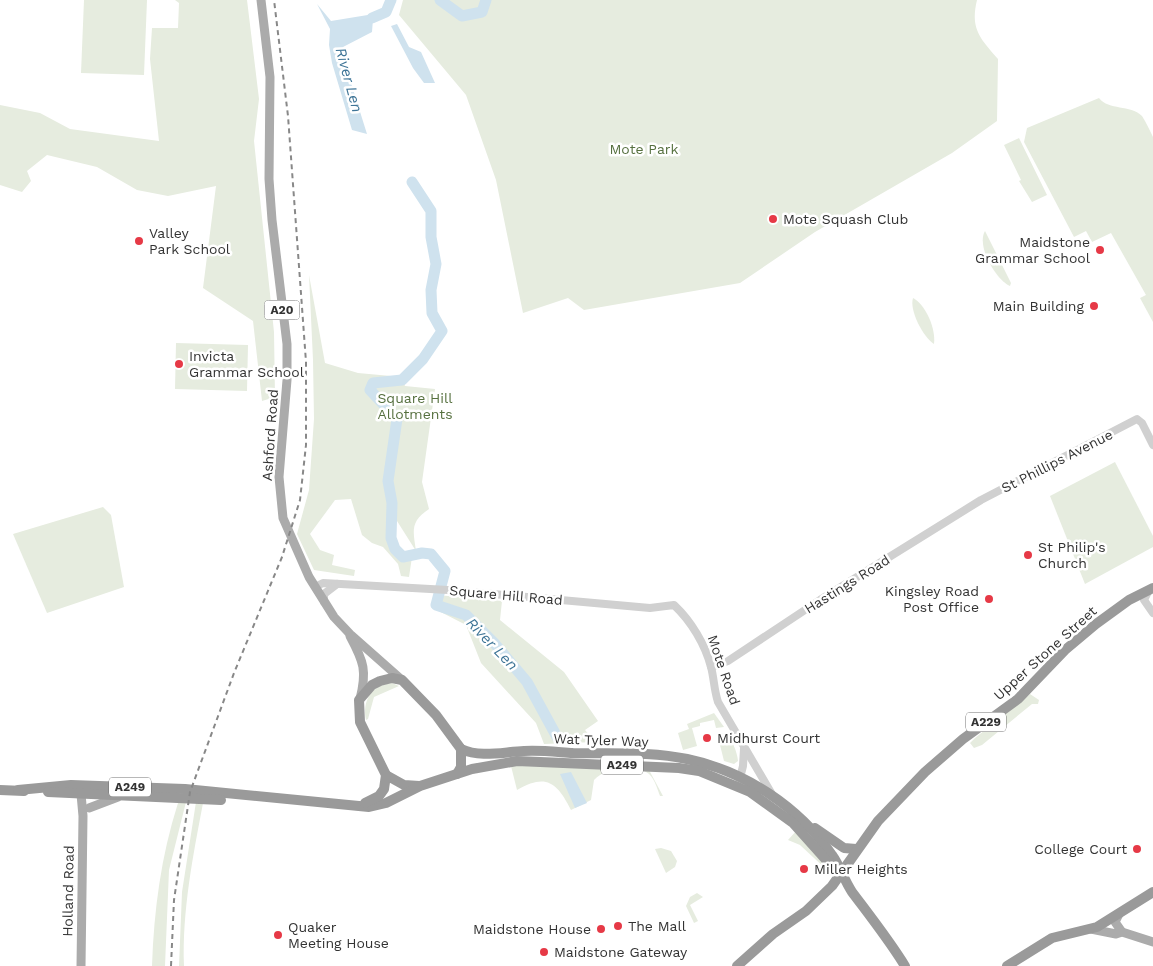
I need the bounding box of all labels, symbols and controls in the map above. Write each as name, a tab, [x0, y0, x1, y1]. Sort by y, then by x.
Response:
water label: River Len	[332, 46, 366, 114]
park label: Mote Park	[610, 141, 679, 157]
place label: Mote Squash Club	[783, 211, 908, 227]
marker: Mote Squash Club	[767, 213, 779, 225]
place label: Valley Park School	[149, 225, 231, 257]
place label: Maidstone Grammar School	[975, 234, 1091, 266]
marker: Valley Park School	[133, 235, 145, 247]
marker: Maidstone Grammar School	[1094, 244, 1106, 256]
place label: Main Building	[993, 298, 1085, 314]
road number: A20	[264, 300, 300, 320]
marker: Main Building	[1088, 300, 1100, 312]
place label: Invicta Grammar School	[189, 348, 305, 380]
marker: Invicta Grammar School	[173, 358, 185, 370]
street label: Ashford Road	[259, 389, 281, 481]
park label: Square Hill Allotments	[377, 390, 453, 422]
street label: St Phillips Avenue	[999, 426, 1115, 496]
place label: St Philip's Church	[1038, 539, 1106, 571]
marker: St Philip's Church	[1022, 549, 1034, 561]
street label: Hastings Road	[801, 551, 893, 617]
street label: Square Hill Road	[449, 582, 563, 608]
place label: Kingsley Road Post Office	[885, 583, 979, 615]
marker: Kingsley Road Post Office	[983, 593, 995, 605]
street label: Upper Stone Street	[990, 603, 1100, 703]
water label: River Len	[463, 614, 521, 674]
street label: Mote Road	[705, 633, 743, 707]
road number: A229	[966, 712, 1006, 732]
street label: Wat Tyler Way	[553, 730, 650, 750]
place label: Midhurst Court	[717, 730, 820, 746]
marker: Midhurst Court	[701, 732, 713, 744]
road number: A249	[601, 756, 643, 774]
road number: A249	[109, 778, 151, 796]
place label: College Court	[1034, 841, 1127, 857]
marker: College Court	[1131, 843, 1143, 855]
street label: Holland Road	[59, 845, 77, 937]
place label: Miller Heights	[814, 861, 908, 877]
marker: Miller Heights	[798, 863, 810, 875]
place label: The Mall	[628, 918, 687, 934]
place label: Quaker Meeting House	[288, 919, 389, 951]
marker: The Mall	[612, 920, 624, 932]
place label: Maidstone House	[473, 921, 591, 937]
marker: Maidstone House	[595, 923, 607, 935]
marker: Quaker Meeting House	[272, 929, 284, 941]
place label: Maidstone Gateway	[554, 944, 688, 960]
marker: Maidstone Gateway	[538, 946, 550, 958]

